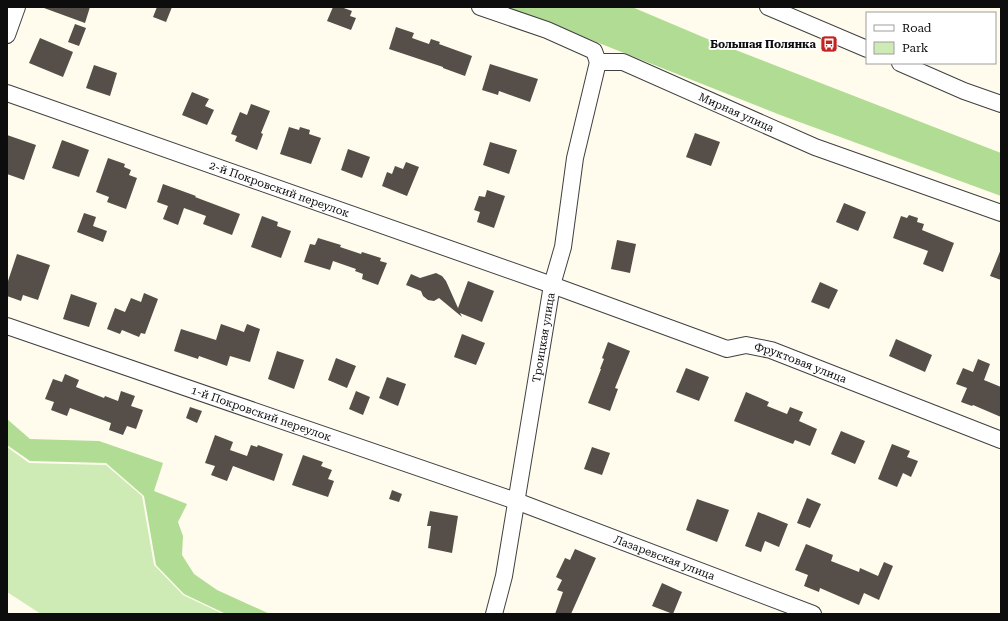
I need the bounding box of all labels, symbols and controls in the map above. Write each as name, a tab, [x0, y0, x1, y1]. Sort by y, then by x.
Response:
legend	[866, 12, 996, 64]
text: Road	[902, 21, 932, 35]
bus stop icon: Большая Полянка	[819, 34, 839, 54]
place label: Большая Полянка	[710, 38, 817, 51]
text: Park	[902, 41, 929, 55]
street label: Мирная улица	[697, 90, 776, 135]
street label: 2-й Покровский переулок	[208, 158, 351, 220]
street label: Троицкая улица	[530, 292, 557, 383]
street label: Фруктовая улица	[753, 340, 849, 385]
street label: 1-й Покровский переулок	[189, 383, 333, 444]
street label: Лазаревская улица	[612, 532, 717, 583]

